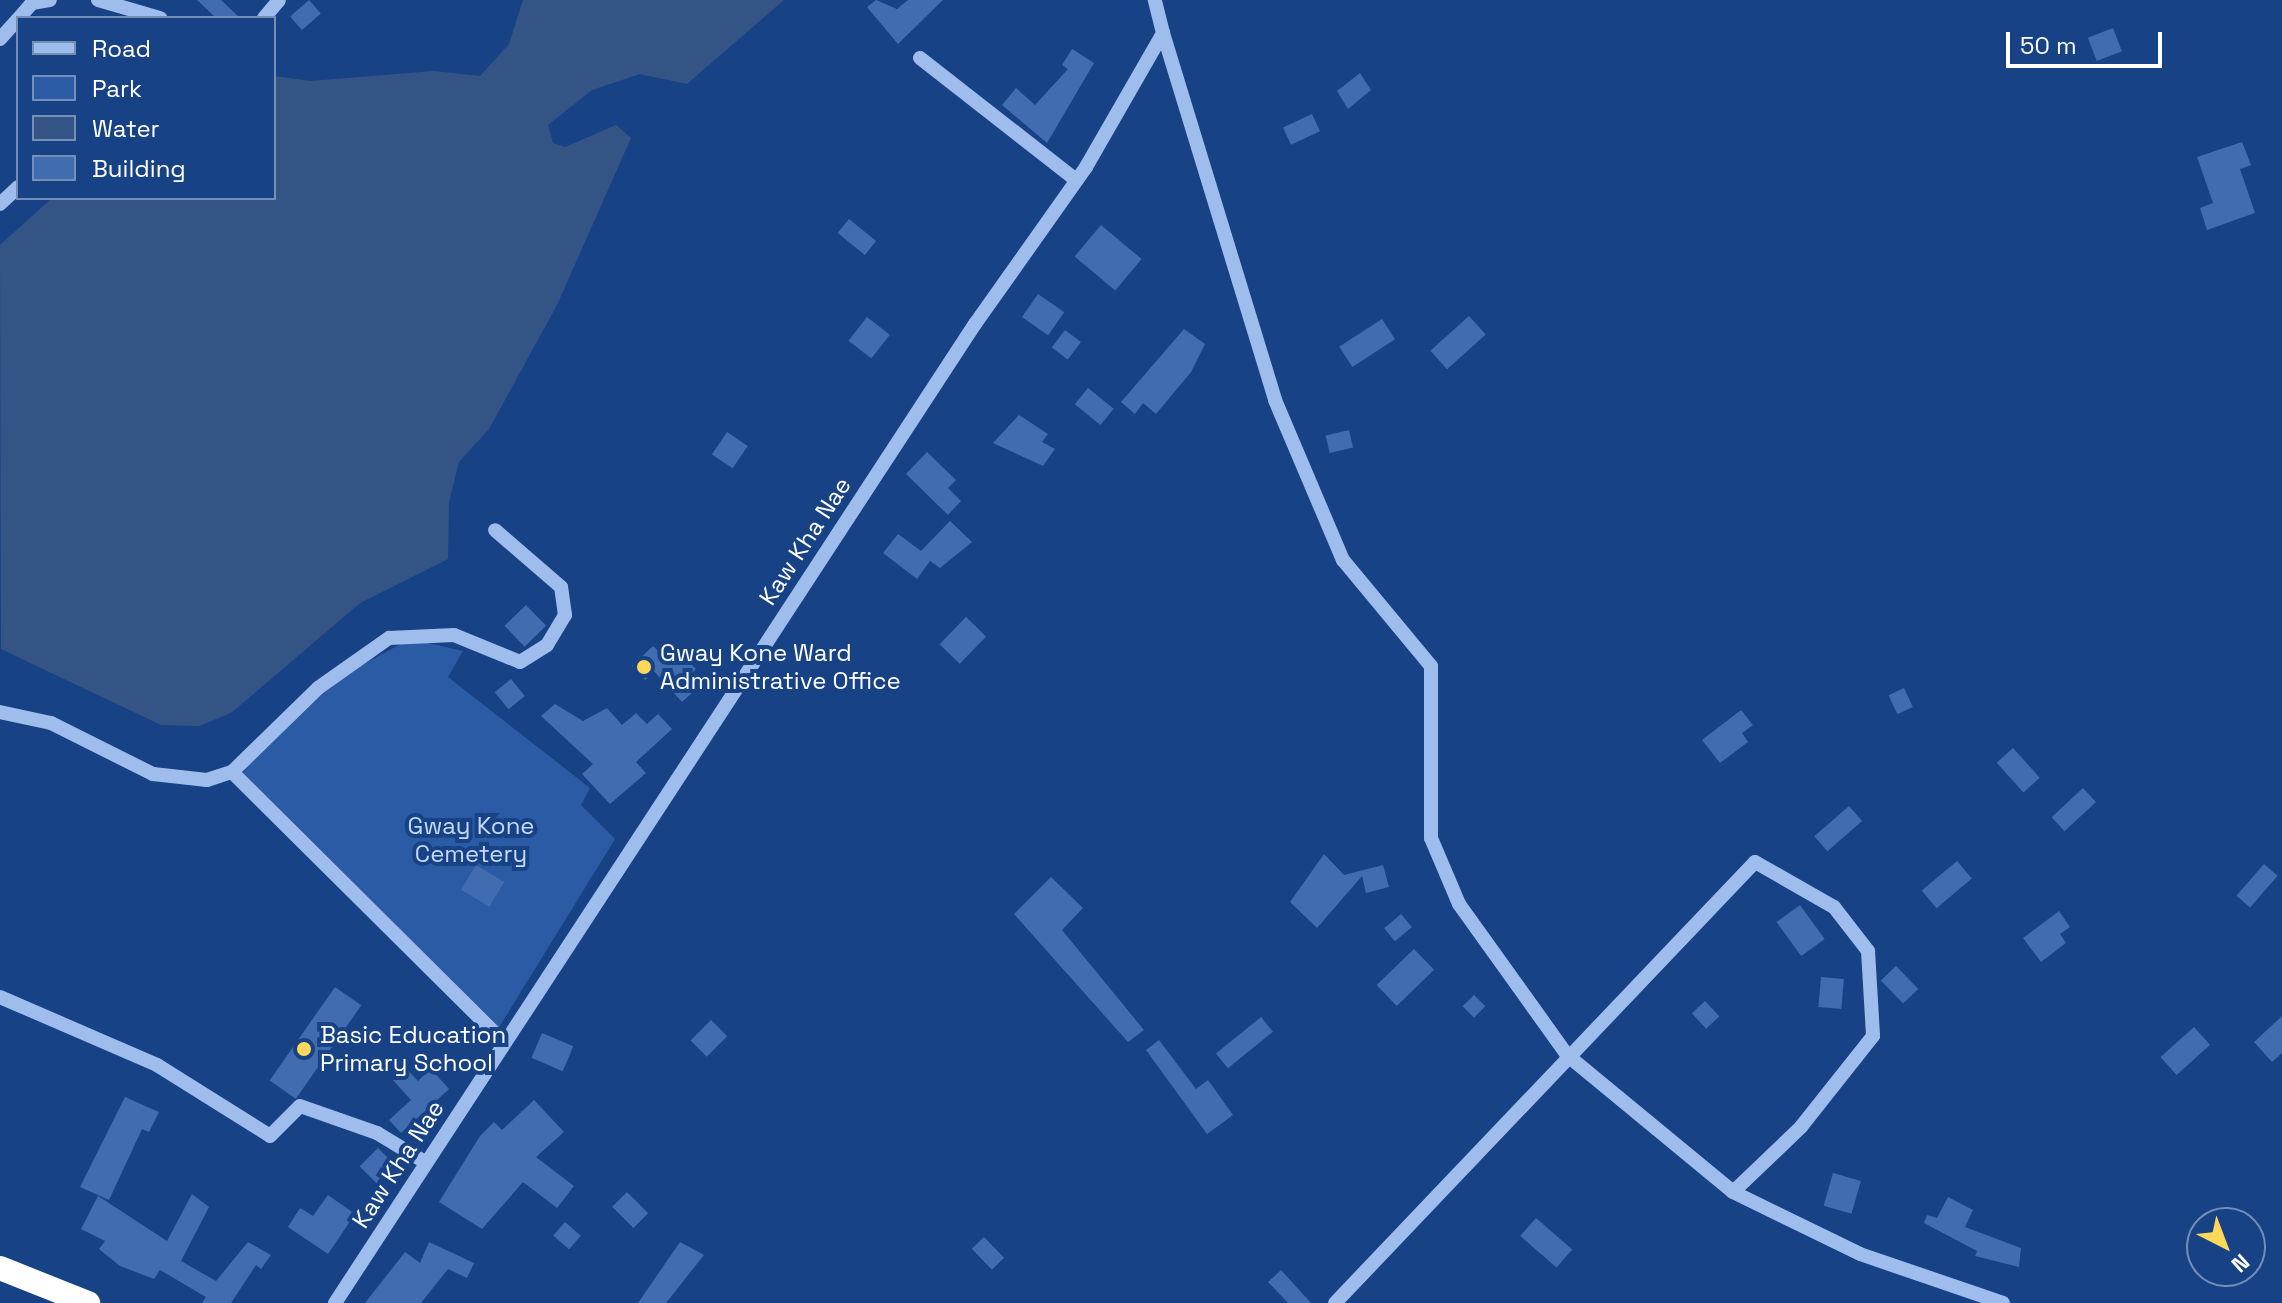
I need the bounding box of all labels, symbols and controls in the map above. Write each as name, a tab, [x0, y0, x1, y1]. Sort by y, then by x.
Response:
legend	[16, 16, 276, 200]
scale bar	[2010, 16, 2166, 66]
text: 50 m	[2020, 30, 2077, 61]
text: Road	[92, 33, 151, 64]
text: Park	[92, 73, 142, 104]
text: Water	[92, 113, 160, 144]
text: Building	[92, 153, 186, 184]
street label: Kaw Kha Nae	[753, 472, 857, 610]
place label: Gway Kone Ward Administrative Office	[660, 639, 901, 695]
marker: Gway Kone Ward Administrative Office	[635, 658, 653, 676]
park label: Gway Kone Cemetery	[407, 812, 535, 868]
place label: Basic Education Primary School	[320, 1021, 506, 1077]
marker: Basic Education Primary School	[295, 1040, 313, 1058]
street label: Kaw Kha Nae	[346, 1095, 450, 1233]
north arrow	[2186, 1207, 2266, 1287]
text: N	[2226, 1248, 2256, 1279]

